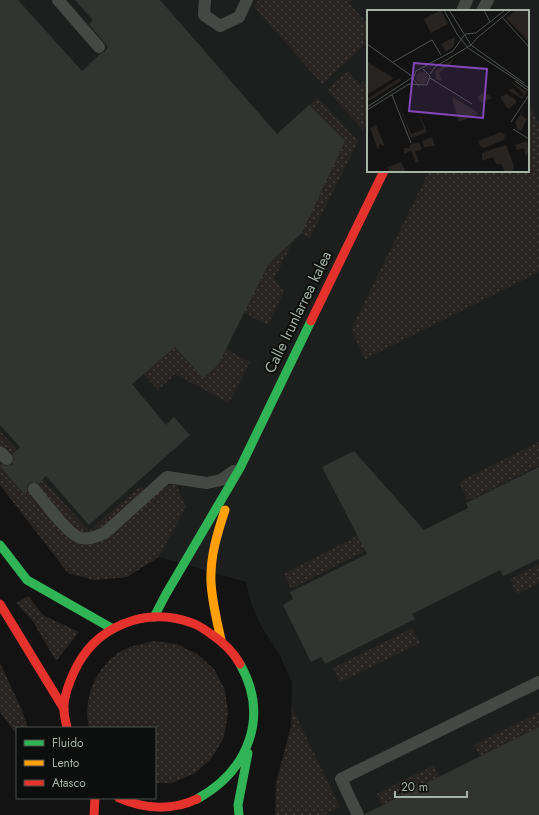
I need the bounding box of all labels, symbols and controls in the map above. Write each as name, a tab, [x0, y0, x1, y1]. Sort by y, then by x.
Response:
inset map	[367, 10, 529, 172]
street label: Calle Irunlarrea kalea	[259, 247, 337, 377]
legend	[16, 727, 156, 799]
text: Fluido	[52, 734, 84, 752]
text: Lento	[52, 754, 80, 772]
scale bar	[395, 773, 467, 799]
text: Atasco	[52, 774, 86, 792]
text: 20 m	[401, 778, 428, 796]

